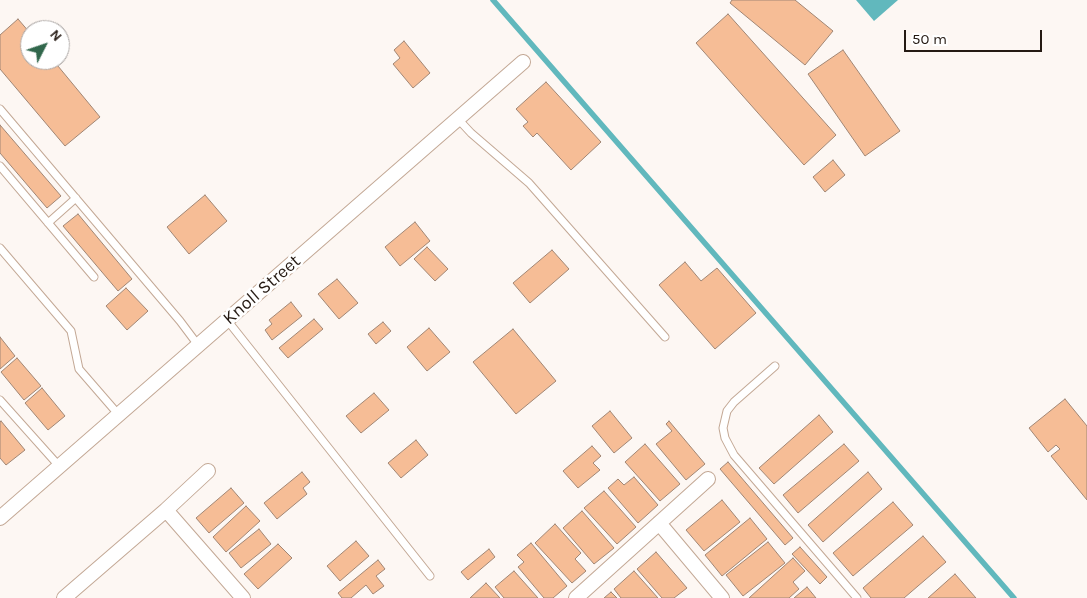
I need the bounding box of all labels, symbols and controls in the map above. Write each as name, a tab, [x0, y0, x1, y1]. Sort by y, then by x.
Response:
north arrow	[20, 20, 70, 70]
scale bar	[907, 20, 1044, 52]
text: N	[46, 26, 66, 45]
text: 50 m	[912, 30, 947, 48]
street label: Knoll Street	[219, 251, 305, 329]

